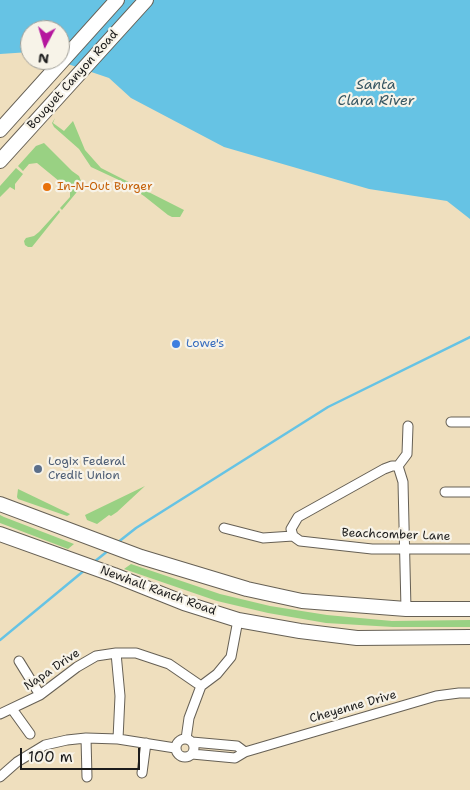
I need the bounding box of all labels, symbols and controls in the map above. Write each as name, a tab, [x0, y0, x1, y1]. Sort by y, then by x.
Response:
north arrow	[20, 20, 70, 70]
street label: Bouquet Canyon Road	[25, 27, 121, 133]
text: N	[37, 49, 50, 68]
water label: Santa Clara River	[338, 77, 414, 110]
place label: In-N-Out Burger	[57, 180, 153, 194]
marker: In-N-Out Burger	[41, 181, 53, 193]
place label: Lowe's	[186, 337, 224, 351]
marker: Lowe's	[170, 338, 182, 350]
place label: Logix Federal Credit Union	[48, 455, 125, 483]
marker: Logix Federal Credit Union	[32, 463, 44, 475]
street label: Beachcomber Lane	[341, 526, 451, 544]
street label: Newhall Ranch Road	[98, 563, 218, 619]
street label: Napa Drive	[21, 646, 83, 694]
street label: Cheyenne Drive	[308, 688, 398, 726]
scale bar	[22, 738, 142, 770]
text: 100 m	[28, 747, 73, 767]

